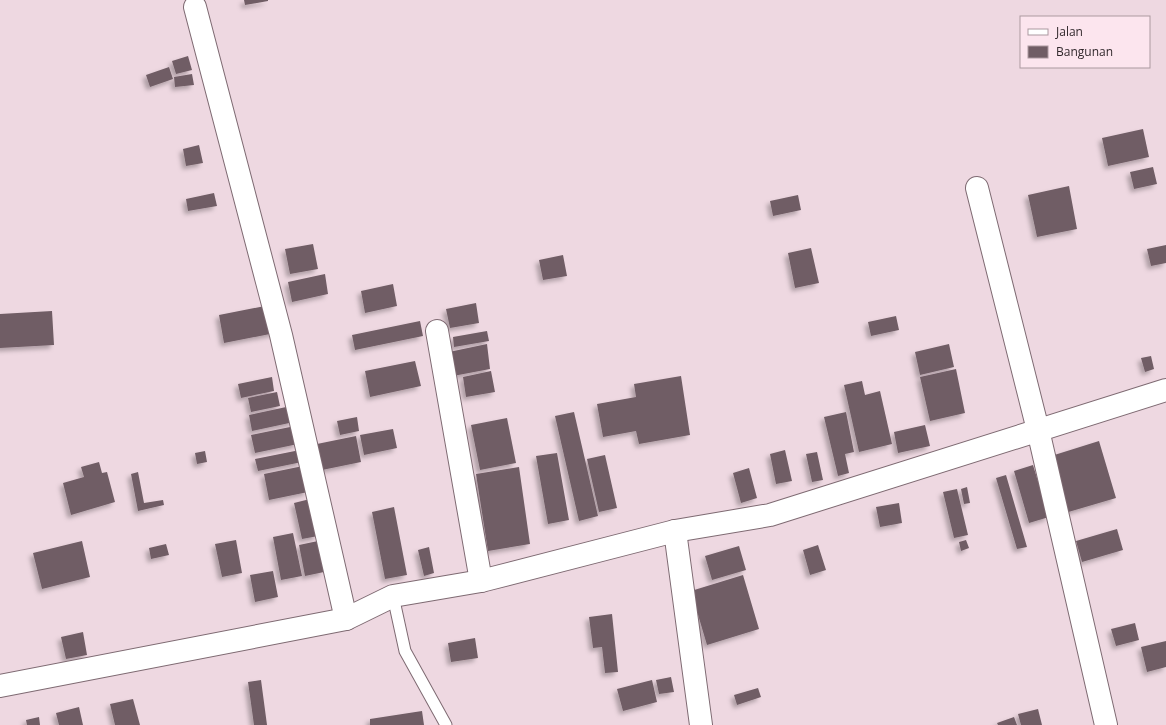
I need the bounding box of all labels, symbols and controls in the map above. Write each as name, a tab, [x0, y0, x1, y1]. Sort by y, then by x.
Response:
legend	[1020, 16, 1150, 68]
text: Jalan	[1055, 23, 1083, 40]
text: Bangunan	[1056, 43, 1113, 60]

